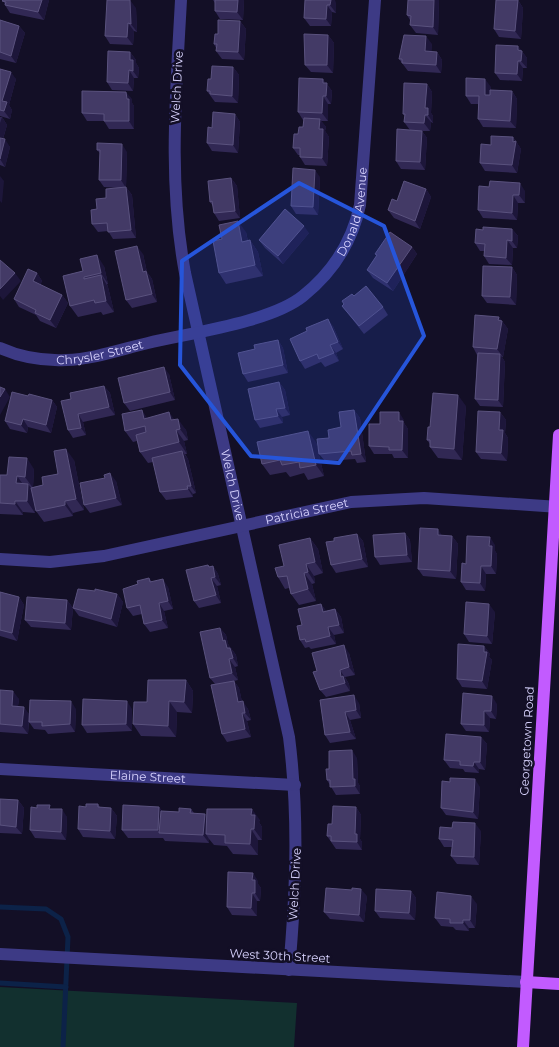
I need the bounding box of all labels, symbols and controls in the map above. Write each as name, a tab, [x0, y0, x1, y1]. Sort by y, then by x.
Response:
street label: Welch Drive	[167, 50, 186, 124]
street label: Donald Avenue	[333, 167, 370, 259]
street label: Chrysler Street	[56, 336, 145, 367]
street label: Welch Drive	[218, 448, 248, 522]
street label: Patricia Street	[264, 495, 350, 528]
street label: Georgetown Road	[516, 686, 537, 796]
street label: Elaine Street	[109, 767, 187, 786]
street label: Welch Drive	[285, 847, 304, 921]
street label: West 30th Street	[229, 945, 331, 966]

